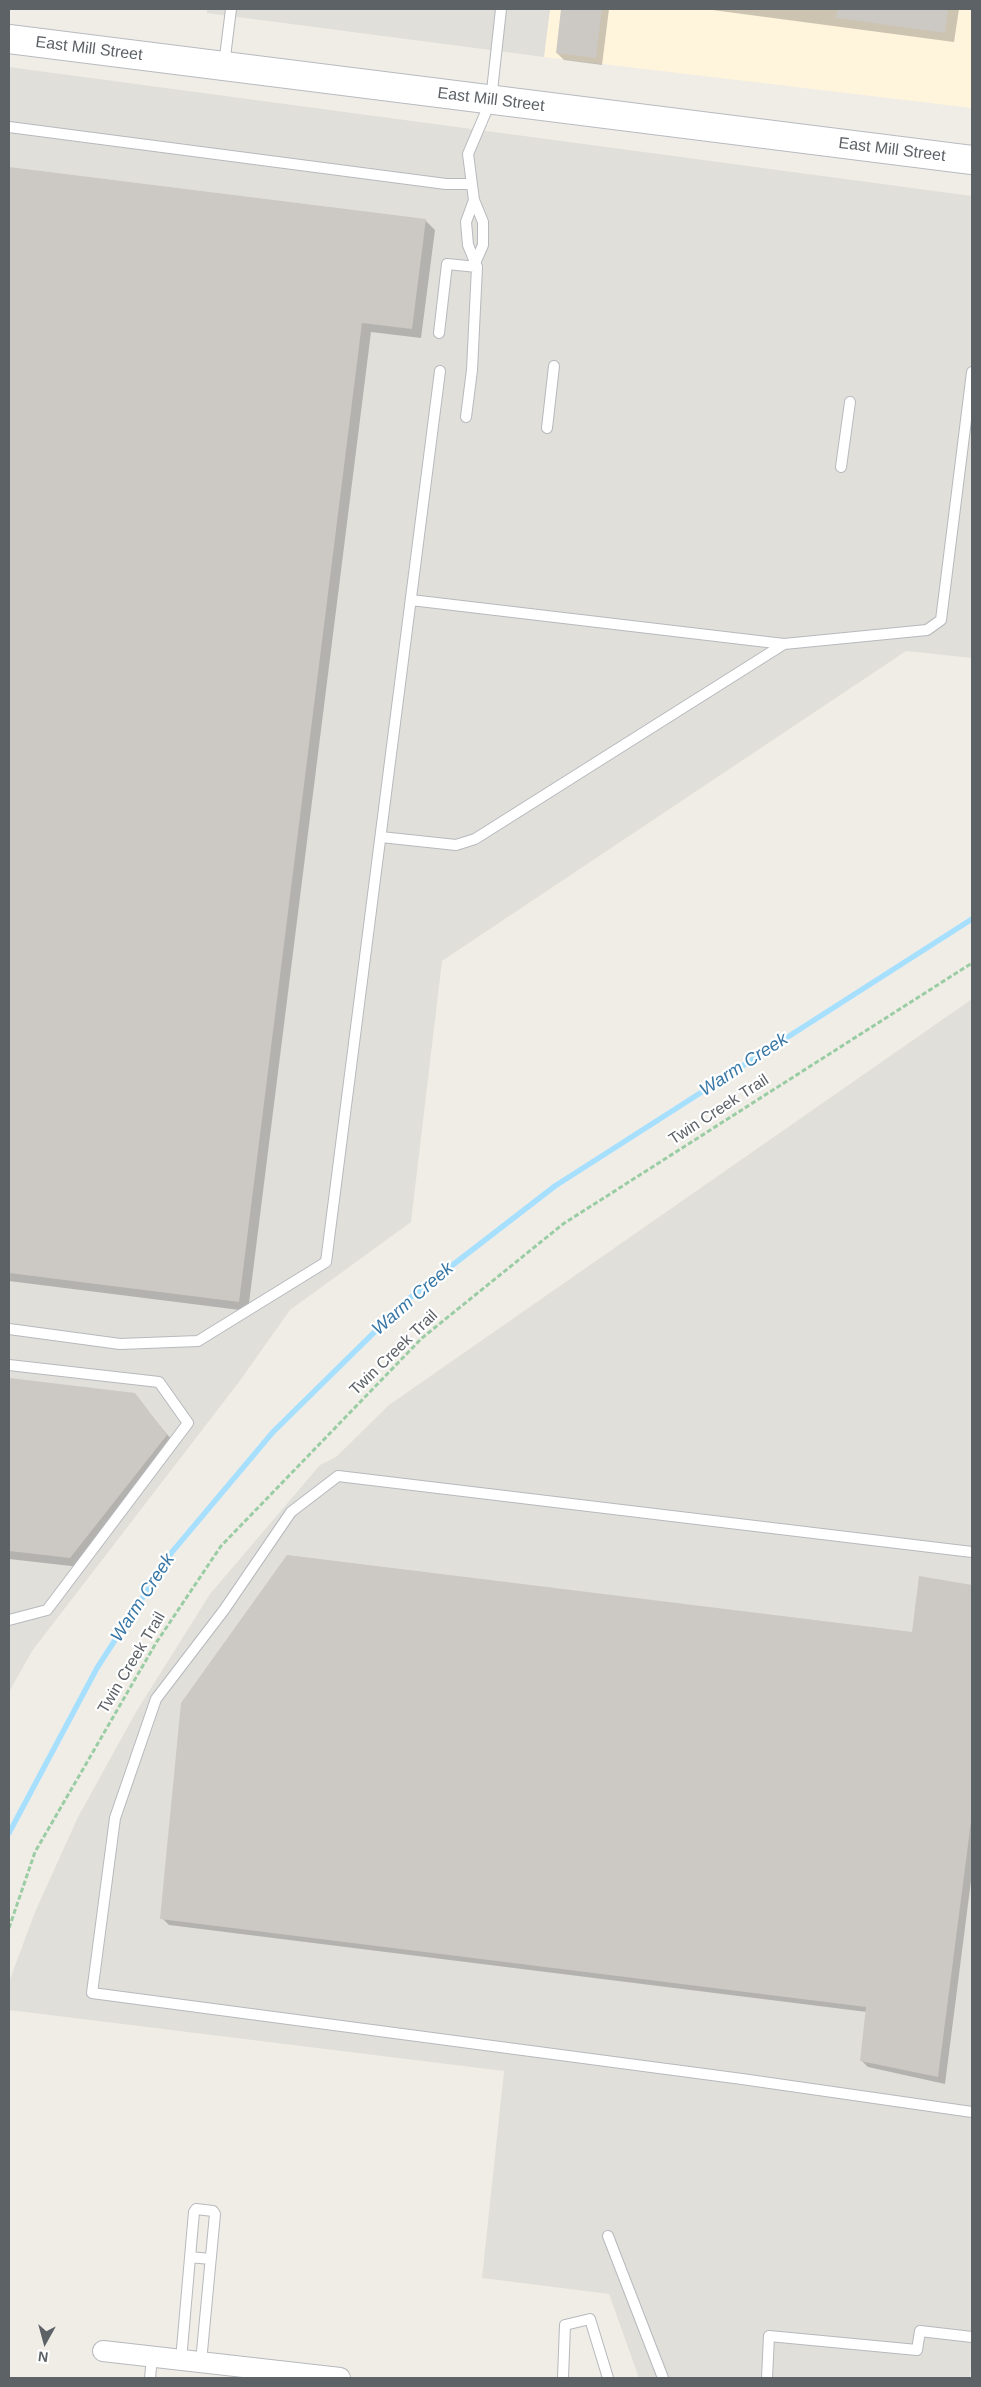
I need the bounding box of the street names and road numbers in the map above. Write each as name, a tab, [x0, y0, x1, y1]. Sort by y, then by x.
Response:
street label: East Mill Street	[34, 33, 144, 65]
street label: East Mill Street	[436, 84, 546, 116]
street label: East Mill Street	[837, 134, 947, 166]
street label: Twin Creek Trail	[666, 1071, 772, 1149]
street label: Twin Creek Trail	[346, 1306, 442, 1400]
street label: Twin Creek Trail	[94, 1609, 170, 1717]

